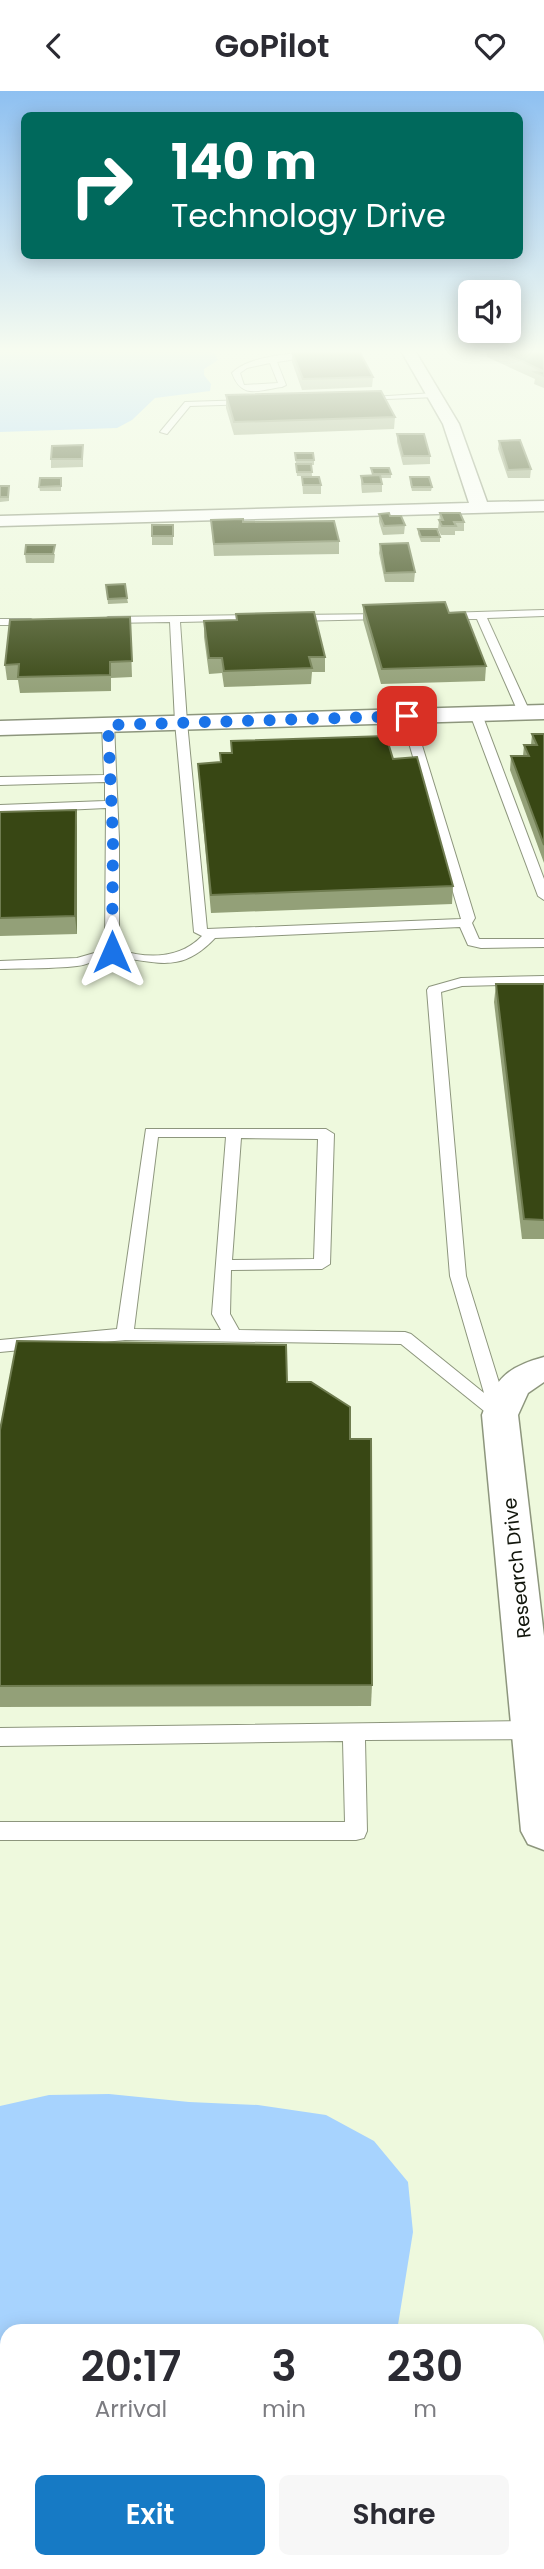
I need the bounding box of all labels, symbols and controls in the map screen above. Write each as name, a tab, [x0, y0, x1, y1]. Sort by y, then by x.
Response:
text: GoPilot	[214, 23, 330, 68]
icon: back	[35, 27, 73, 65]
icon: heart	[471, 27, 509, 65]
text: 140 m	[171, 128, 317, 196]
icon: right	[56, 140, 147, 231]
text: Technology Drive	[171, 193, 446, 238]
map controls	[458, 280, 521, 343]
button: sound	[458, 280, 521, 343]
pin	[377, 686, 437, 746]
icon: arrive	[388, 697, 426, 735]
position arrow	[75, 915, 149, 989]
street label: Research Drive	[496, 1496, 538, 1640]
text: 20:17	[81, 2337, 181, 2396]
text: 3	[271, 2337, 297, 2396]
text: 230	[387, 2337, 463, 2396]
text: Arrival	[95, 2393, 167, 2425]
text: min	[262, 2393, 306, 2425]
text: m	[413, 2393, 437, 2425]
button: Exit	[35, 2475, 265, 2555]
button: Share	[279, 2475, 509, 2555]

